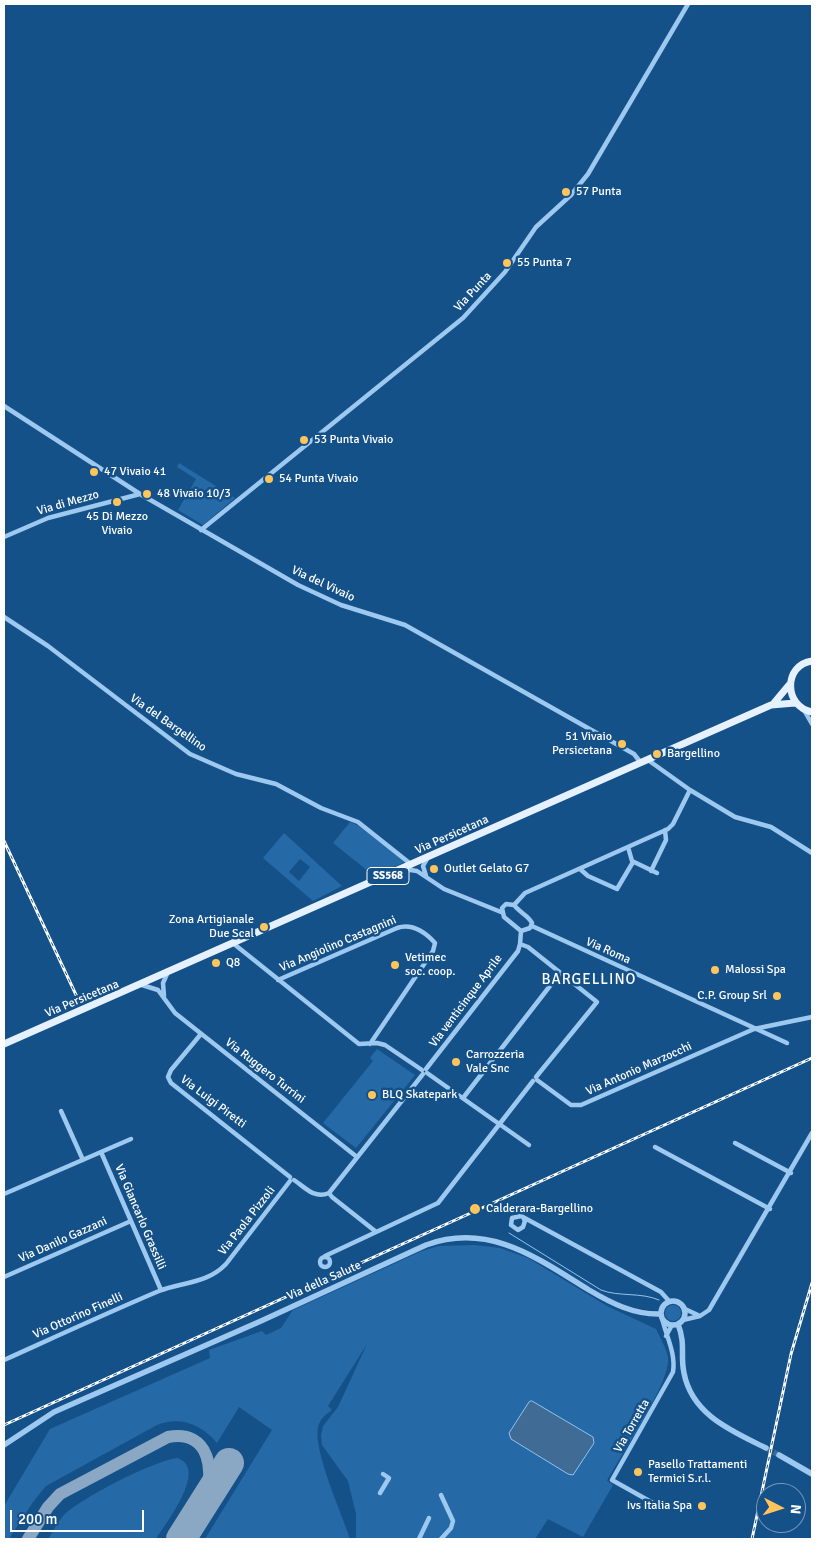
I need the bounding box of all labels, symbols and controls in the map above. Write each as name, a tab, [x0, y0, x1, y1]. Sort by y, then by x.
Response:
place label: 57 Punta	[576, 185, 622, 199]
marker: 57 Punta	[560, 186, 572, 198]
place label: 55 Punta 7	[517, 256, 572, 270]
marker: 55 Punta 7	[501, 257, 513, 269]
street label: Via Punta	[451, 269, 495, 315]
place label: 53 Punta Vivaio	[314, 433, 393, 447]
marker: 53 Punta Vivaio	[298, 434, 310, 446]
place label: 47 Vivaio 41	[104, 465, 166, 479]
marker: 47 Vivaio 41	[88, 466, 100, 478]
place label: 54 Punta Vivaio	[279, 472, 358, 486]
marker: 54 Punta Vivaio	[263, 473, 275, 485]
street label: Via di Mezzo	[35, 487, 101, 519]
place label: 48 Vivaio 10/3	[157, 487, 231, 501]
marker: 48 Vivaio 10/3	[141, 488, 153, 500]
marker: 45 Di Mezzo Vivaio	[111, 496, 123, 508]
place label: 45 Di Mezzo Vivaio	[86, 510, 148, 538]
street label: Via del Vivaio	[289, 563, 357, 605]
street label: Via del Bargellino	[127, 691, 209, 755]
place label: 51 Vivaio Persicetana	[552, 730, 612, 758]
marker: 51 Vivaio Persicetana	[616, 738, 628, 750]
place label: Bargellino	[667, 747, 720, 761]
marker: Bargellino	[651, 748, 663, 760]
street label: Via Persicetana	[413, 812, 491, 858]
place label: Outlet Gelato G7	[444, 862, 529, 876]
marker: Outlet Gelato G7	[428, 863, 440, 875]
road number: SS568	[367, 868, 409, 884]
place label: Zona Artigianale Due Scal	[169, 913, 254, 941]
street label: Via Angiolino Castagnini	[277, 913, 399, 975]
marker: Zona Artigianale Due Scal	[258, 921, 270, 933]
street label: Via Roma	[583, 935, 633, 967]
place label: Vetimec soc. coop.	[405, 951, 456, 979]
street label: Via venticinque Aprile	[426, 952, 506, 1050]
place label: Q8	[226, 956, 240, 970]
marker: Q8	[210, 957, 222, 969]
marker: Vetimec soc. coop.	[389, 959, 401, 971]
place label: Malossi Spa	[725, 963, 786, 977]
marker: Malossi Spa	[709, 964, 721, 976]
district label: BARGELLINO	[540, 971, 638, 989]
street label: Via Persicetana	[43, 977, 121, 1021]
place label: C.P. Group Srl	[697, 989, 767, 1003]
marker: C.P. Group Srl	[771, 990, 783, 1002]
street label: Via Ruggero Turrini	[222, 1035, 308, 1107]
street label: Via Antonio Marzocchi	[584, 1039, 694, 1099]
place label: Carrozzeria Vale Snc	[466, 1048, 524, 1076]
marker: Carrozzeria Vale Snc	[450, 1056, 462, 1068]
street label: Via Luigi Piretti	[177, 1073, 249, 1131]
place label: BLQ Skatepark	[382, 1088, 457, 1102]
marker: BLQ Skatepark	[366, 1089, 378, 1101]
street label: Via Giancarlo Grassilli	[111, 1162, 169, 1272]
street label: Via Paola Pizzoli	[216, 1184, 278, 1258]
marker: Calderara-Bargellino	[468, 1202, 482, 1216]
place label: Calderara-Bargellino	[486, 1202, 593, 1216]
street label: Via Danilo Gazzani	[17, 1214, 109, 1266]
street label: Via della Salute	[285, 1258, 363, 1304]
street label: Via Ottorino Finelli	[31, 1290, 125, 1342]
street label: Via Torretta	[611, 1397, 653, 1455]
place label: Pasello Trattamenti Termici S.r.l.	[648, 1458, 747, 1486]
marker: Pasello Trattamenti Termici S.r.l.	[632, 1466, 644, 1478]
north arrow	[756, 1483, 806, 1533]
place label: Ivs Italia Spa	[627, 1499, 692, 1513]
scale bar	[12, 1500, 146, 1532]
marker: Ivs Italia Spa	[696, 1500, 708, 1512]
text: N	[787, 1504, 804, 1515]
text: 200 m	[18, 1510, 58, 1528]

